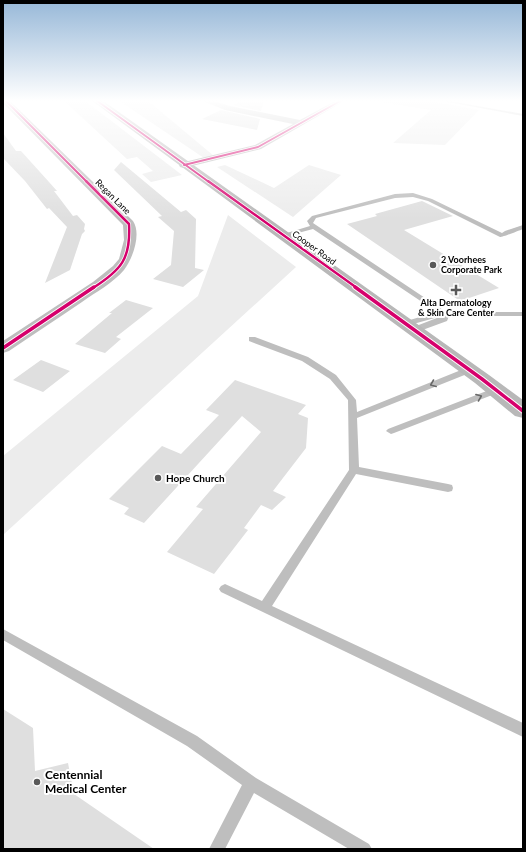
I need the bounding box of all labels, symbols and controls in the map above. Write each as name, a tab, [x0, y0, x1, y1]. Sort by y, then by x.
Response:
street label: Regan Lane	[93, 177, 133, 217]
street label: Cooper Road	[290, 228, 338, 267]
place label: 2 Voorhees Corporate Park	[441, 254, 502, 275]
marker: 2 Voorhees Corporate Park	[428, 260, 438, 270]
marker: Alta Dermatology & Skin Care Center	[450, 284, 462, 296]
place label: Alta Dermatology & Skin Care Center	[418, 297, 495, 318]
one-way arrow	[430, 380, 437, 388]
one-way arrow	[476, 394, 483, 402]
place label: Hope Church	[166, 472, 225, 484]
marker: Hope Church	[153, 473, 163, 483]
place label: Centennial Medical Center	[45, 767, 127, 796]
marker: Centennial Medical Center	[32, 777, 42, 787]

